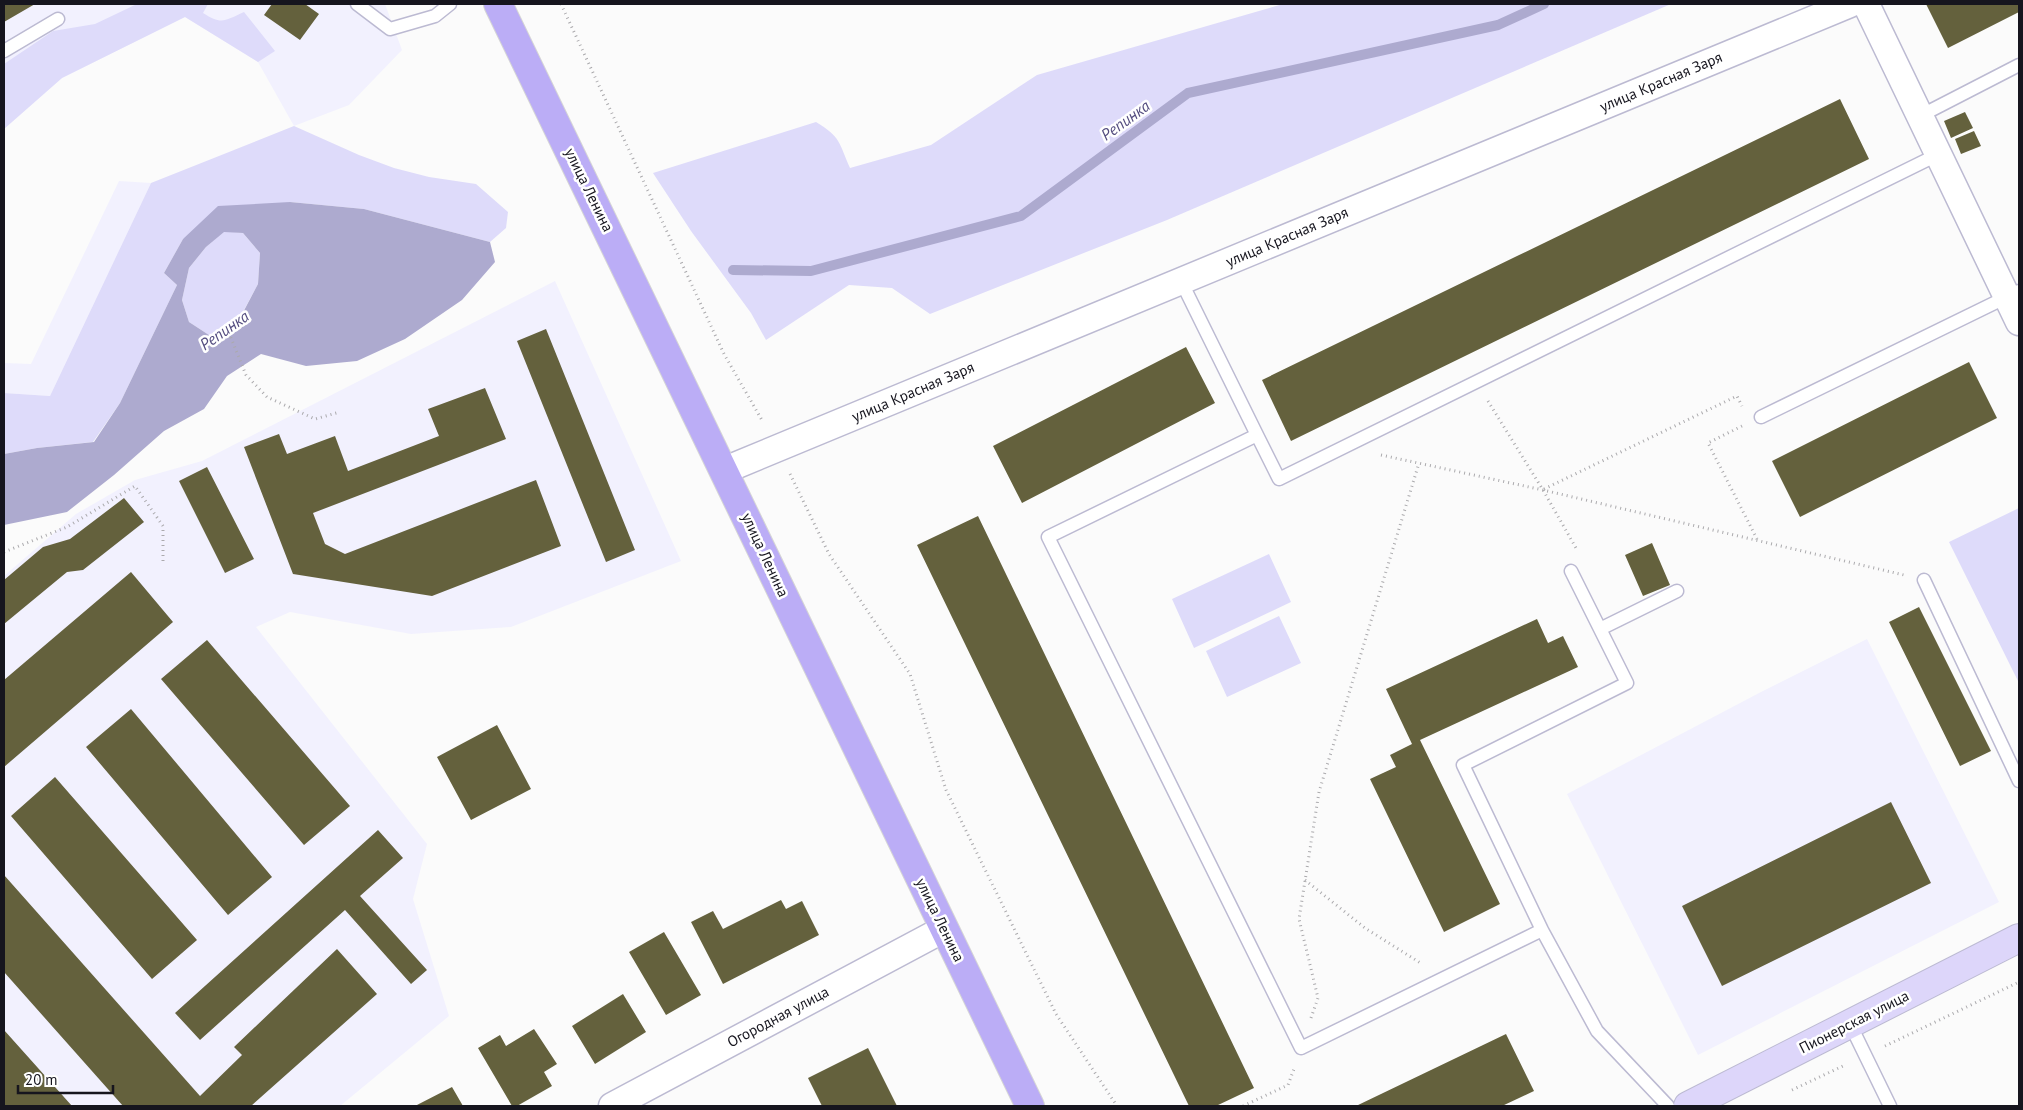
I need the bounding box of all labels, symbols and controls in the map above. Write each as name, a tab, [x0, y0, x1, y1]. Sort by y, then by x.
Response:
street label: улица Красная Заря	[1597, 47, 1725, 116]
water label: Репинка	[1097, 95, 1154, 144]
street label: улица Ленина	[561, 145, 618, 235]
street label: улица Красная Заря	[1223, 202, 1351, 271]
water label: Репинка	[195, 306, 253, 354]
street label: улица Красная Заря	[849, 357, 977, 426]
street label: улица Ленина	[738, 510, 793, 600]
street label: улица Ленина	[912, 875, 969, 965]
street label: Огородная улица	[724, 982, 832, 1051]
street label: Пионерская улица	[1796, 986, 1912, 1057]
scale bar	[18, 1062, 112, 1094]
text: 20 m	[25, 1070, 58, 1089]

